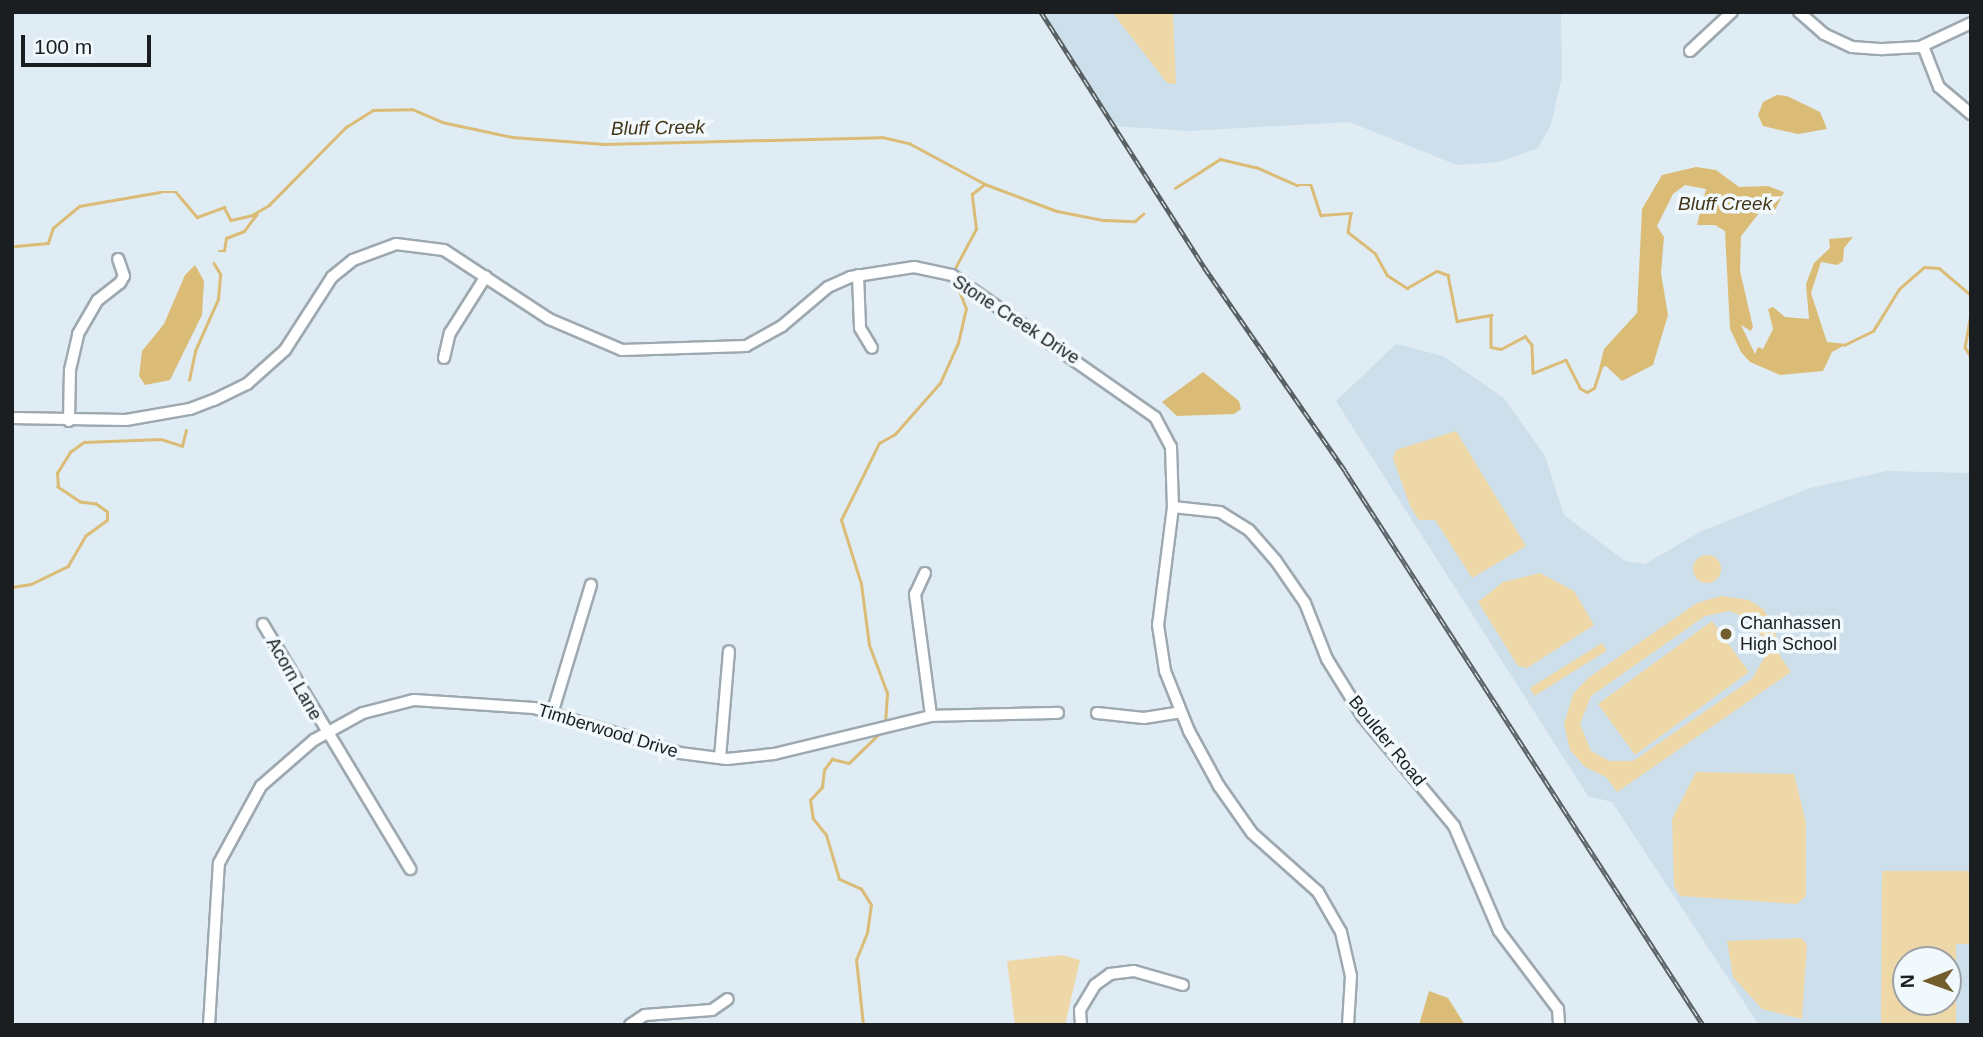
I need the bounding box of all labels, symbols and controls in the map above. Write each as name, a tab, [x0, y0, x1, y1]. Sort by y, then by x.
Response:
scale bar	[24, 21, 154, 65]
text: 100 m	[34, 35, 92, 58]
water label: Bluff Creek	[611, 116, 705, 140]
water label: Bluff Creek	[1678, 193, 1772, 215]
street label: Stone Creek Drive	[948, 271, 1084, 369]
place label: Chanhassen High School	[1740, 613, 1841, 656]
marker: Chanhassen High School	[1718, 626, 1734, 642]
street label: Acorn Lane	[262, 634, 326, 724]
street label: Boulder Road	[1344, 691, 1430, 791]
street label: Timberwood Drive	[535, 699, 681, 763]
north arrow	[1892, 946, 1962, 1016]
text: N	[1897, 974, 1918, 988]

